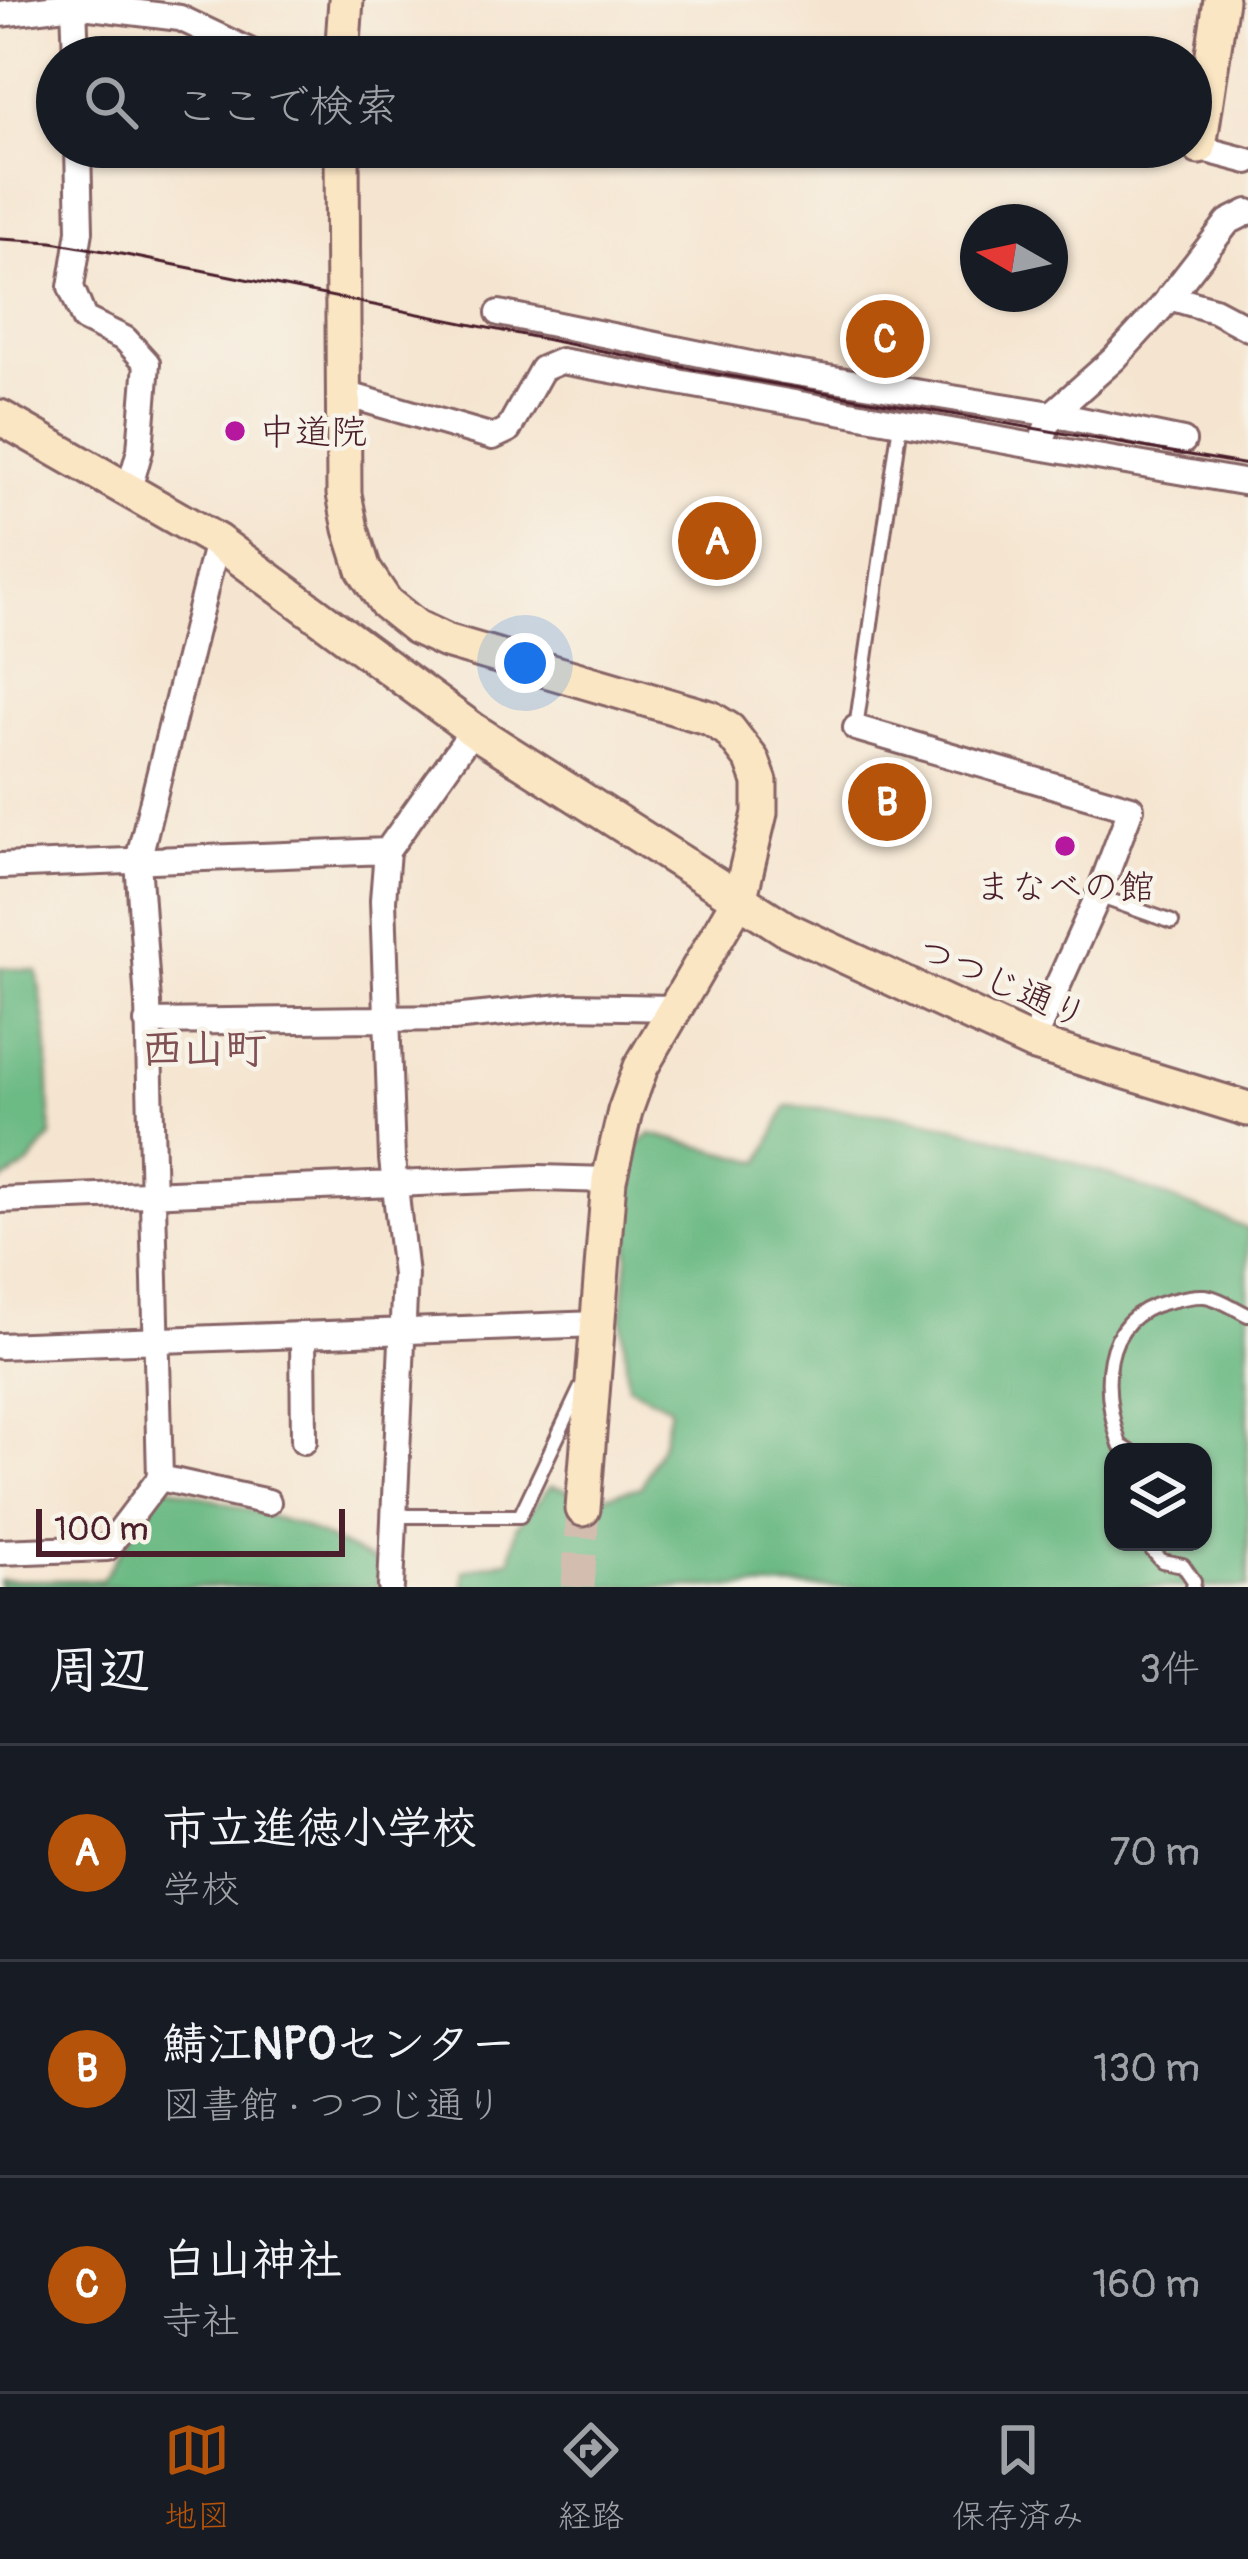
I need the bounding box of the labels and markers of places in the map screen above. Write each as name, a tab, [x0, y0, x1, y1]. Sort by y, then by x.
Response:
pin: C	[846, 294, 924, 384]
place label: 中道院	[259, 410, 367, 455]
marker: 中道院	[222, 418, 248, 444]
pin: A	[678, 496, 756, 586]
pin: B	[848, 757, 926, 847]
marker: まなべの館	[1052, 833, 1078, 859]
place label: まなべの館	[975, 865, 1155, 910]

